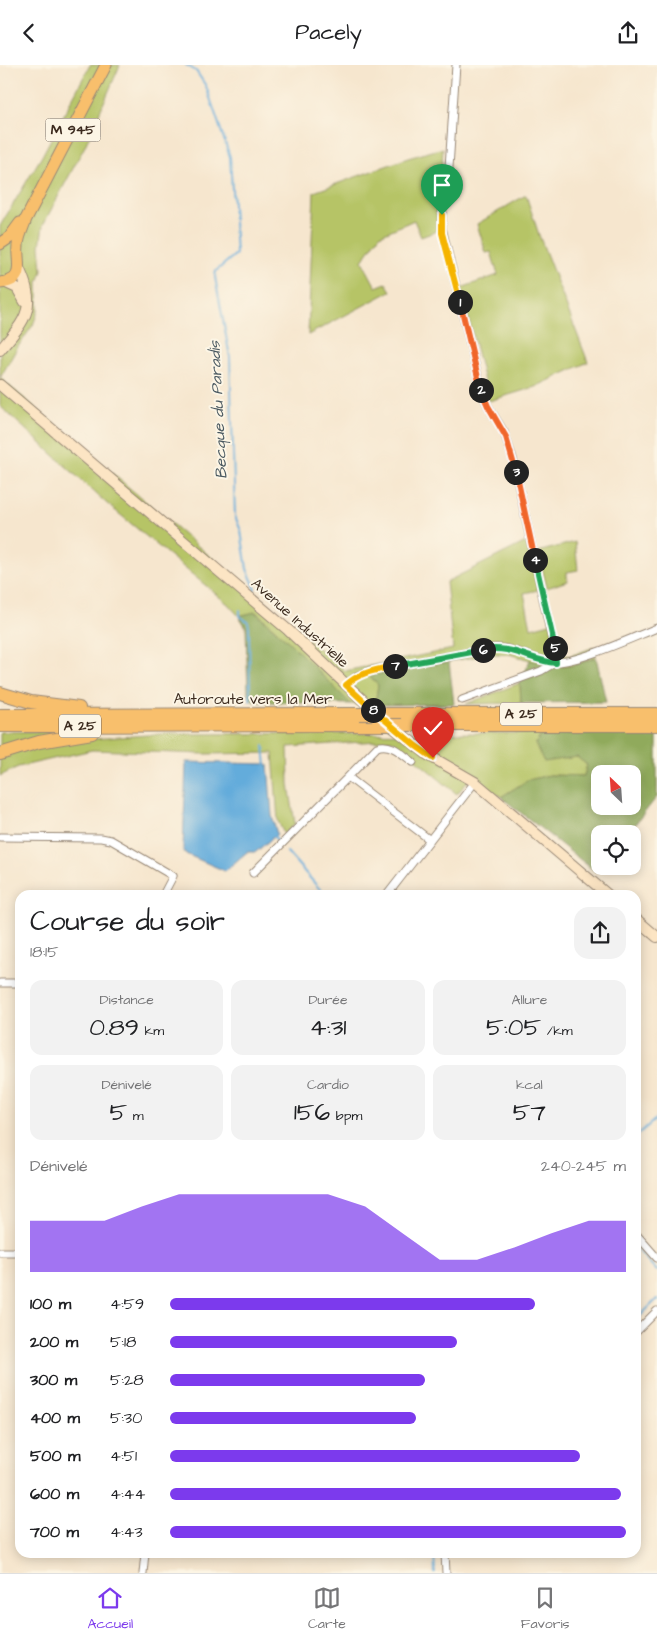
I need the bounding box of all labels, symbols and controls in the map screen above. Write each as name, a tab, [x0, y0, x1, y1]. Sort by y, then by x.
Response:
text: Pacely	[295, 17, 362, 48]
icon: back	[15, 19, 43, 47]
icon: share	[614, 19, 642, 47]
road number: M 945	[46, 119, 100, 141]
pin	[421, 164, 463, 215]
icon: arrive	[428, 171, 456, 199]
pin: 1	[448, 289, 472, 315]
text: 1	[460, 292, 461, 312]
water label: Becque du Paradis	[203, 339, 233, 480]
pin: 2	[468, 377, 494, 403]
text: 2	[477, 380, 486, 400]
pin: 3	[504, 459, 528, 485]
text: 3	[513, 462, 520, 482]
pin: 4	[522, 547, 548, 573]
text: 4	[531, 550, 540, 570]
street label: Avenue Industrielle	[247, 573, 353, 673]
pin: 5	[542, 635, 568, 661]
pin: 6	[470, 637, 496, 663]
text: 5	[551, 638, 560, 658]
text: 6	[479, 640, 488, 660]
pin: 7	[382, 653, 408, 679]
text: 7	[391, 656, 400, 676]
street label: Autoroute vers la Mer	[174, 689, 332, 710]
pin: 8	[360, 697, 386, 723]
text: 8	[369, 700, 378, 720]
road number: A 25	[500, 703, 542, 726]
pin	[412, 707, 454, 758]
road number: A 25	[59, 714, 101, 737]
icon: check	[419, 714, 447, 742]
north arrow	[591, 765, 641, 815]
map controls	[591, 765, 641, 875]
button: locate	[591, 825, 641, 875]
text: Course du soir	[30, 902, 225, 941]
button: share	[574, 907, 626, 959]
text: 18:15	[30, 941, 58, 963]
text: Distance	[99, 990, 154, 1010]
text: Durée	[308, 990, 348, 1010]
text: Allure	[511, 990, 547, 1010]
text: 0.89	[89, 1010, 139, 1045]
text: 4:31	[309, 1010, 347, 1045]
text: 5:05	[486, 1010, 541, 1045]
text: km	[139, 1021, 164, 1041]
text: /km	[541, 1021, 573, 1041]
text: Dénivelé	[101, 1075, 152, 1095]
text: Cardio	[307, 1075, 349, 1095]
text: kcal	[516, 1075, 543, 1095]
text: 5	[110, 1095, 127, 1130]
text: 156	[294, 1095, 330, 1130]
text: 57	[513, 1095, 546, 1130]
text: m	[127, 1106, 144, 1126]
text: bpm	[330, 1106, 362, 1126]
text: Dénivelé	[30, 1155, 88, 1177]
text: 240–245 m	[541, 1155, 626, 1177]
text: 100 m	[30, 1293, 71, 1315]
text: 4:59	[110, 1293, 144, 1315]
text: 200 m	[30, 1331, 78, 1353]
text: 5:18	[110, 1331, 136, 1353]
text: 300 m	[30, 1369, 77, 1391]
text: 5:28	[110, 1369, 144, 1391]
text: 400 m	[30, 1407, 80, 1429]
text: 5:30	[110, 1407, 142, 1429]
text: 500 m	[30, 1445, 80, 1467]
text: 4:51	[110, 1445, 137, 1467]
text: 600 m	[30, 1483, 79, 1505]
text: 4:44	[110, 1483, 145, 1505]
text: 700 m	[30, 1521, 79, 1543]
text: 4:43	[110, 1521, 143, 1543]
tab: Accueil	[87, 1584, 133, 1634]
tab: Carte	[308, 1584, 346, 1634]
tab: Favoris	[521, 1584, 570, 1634]

